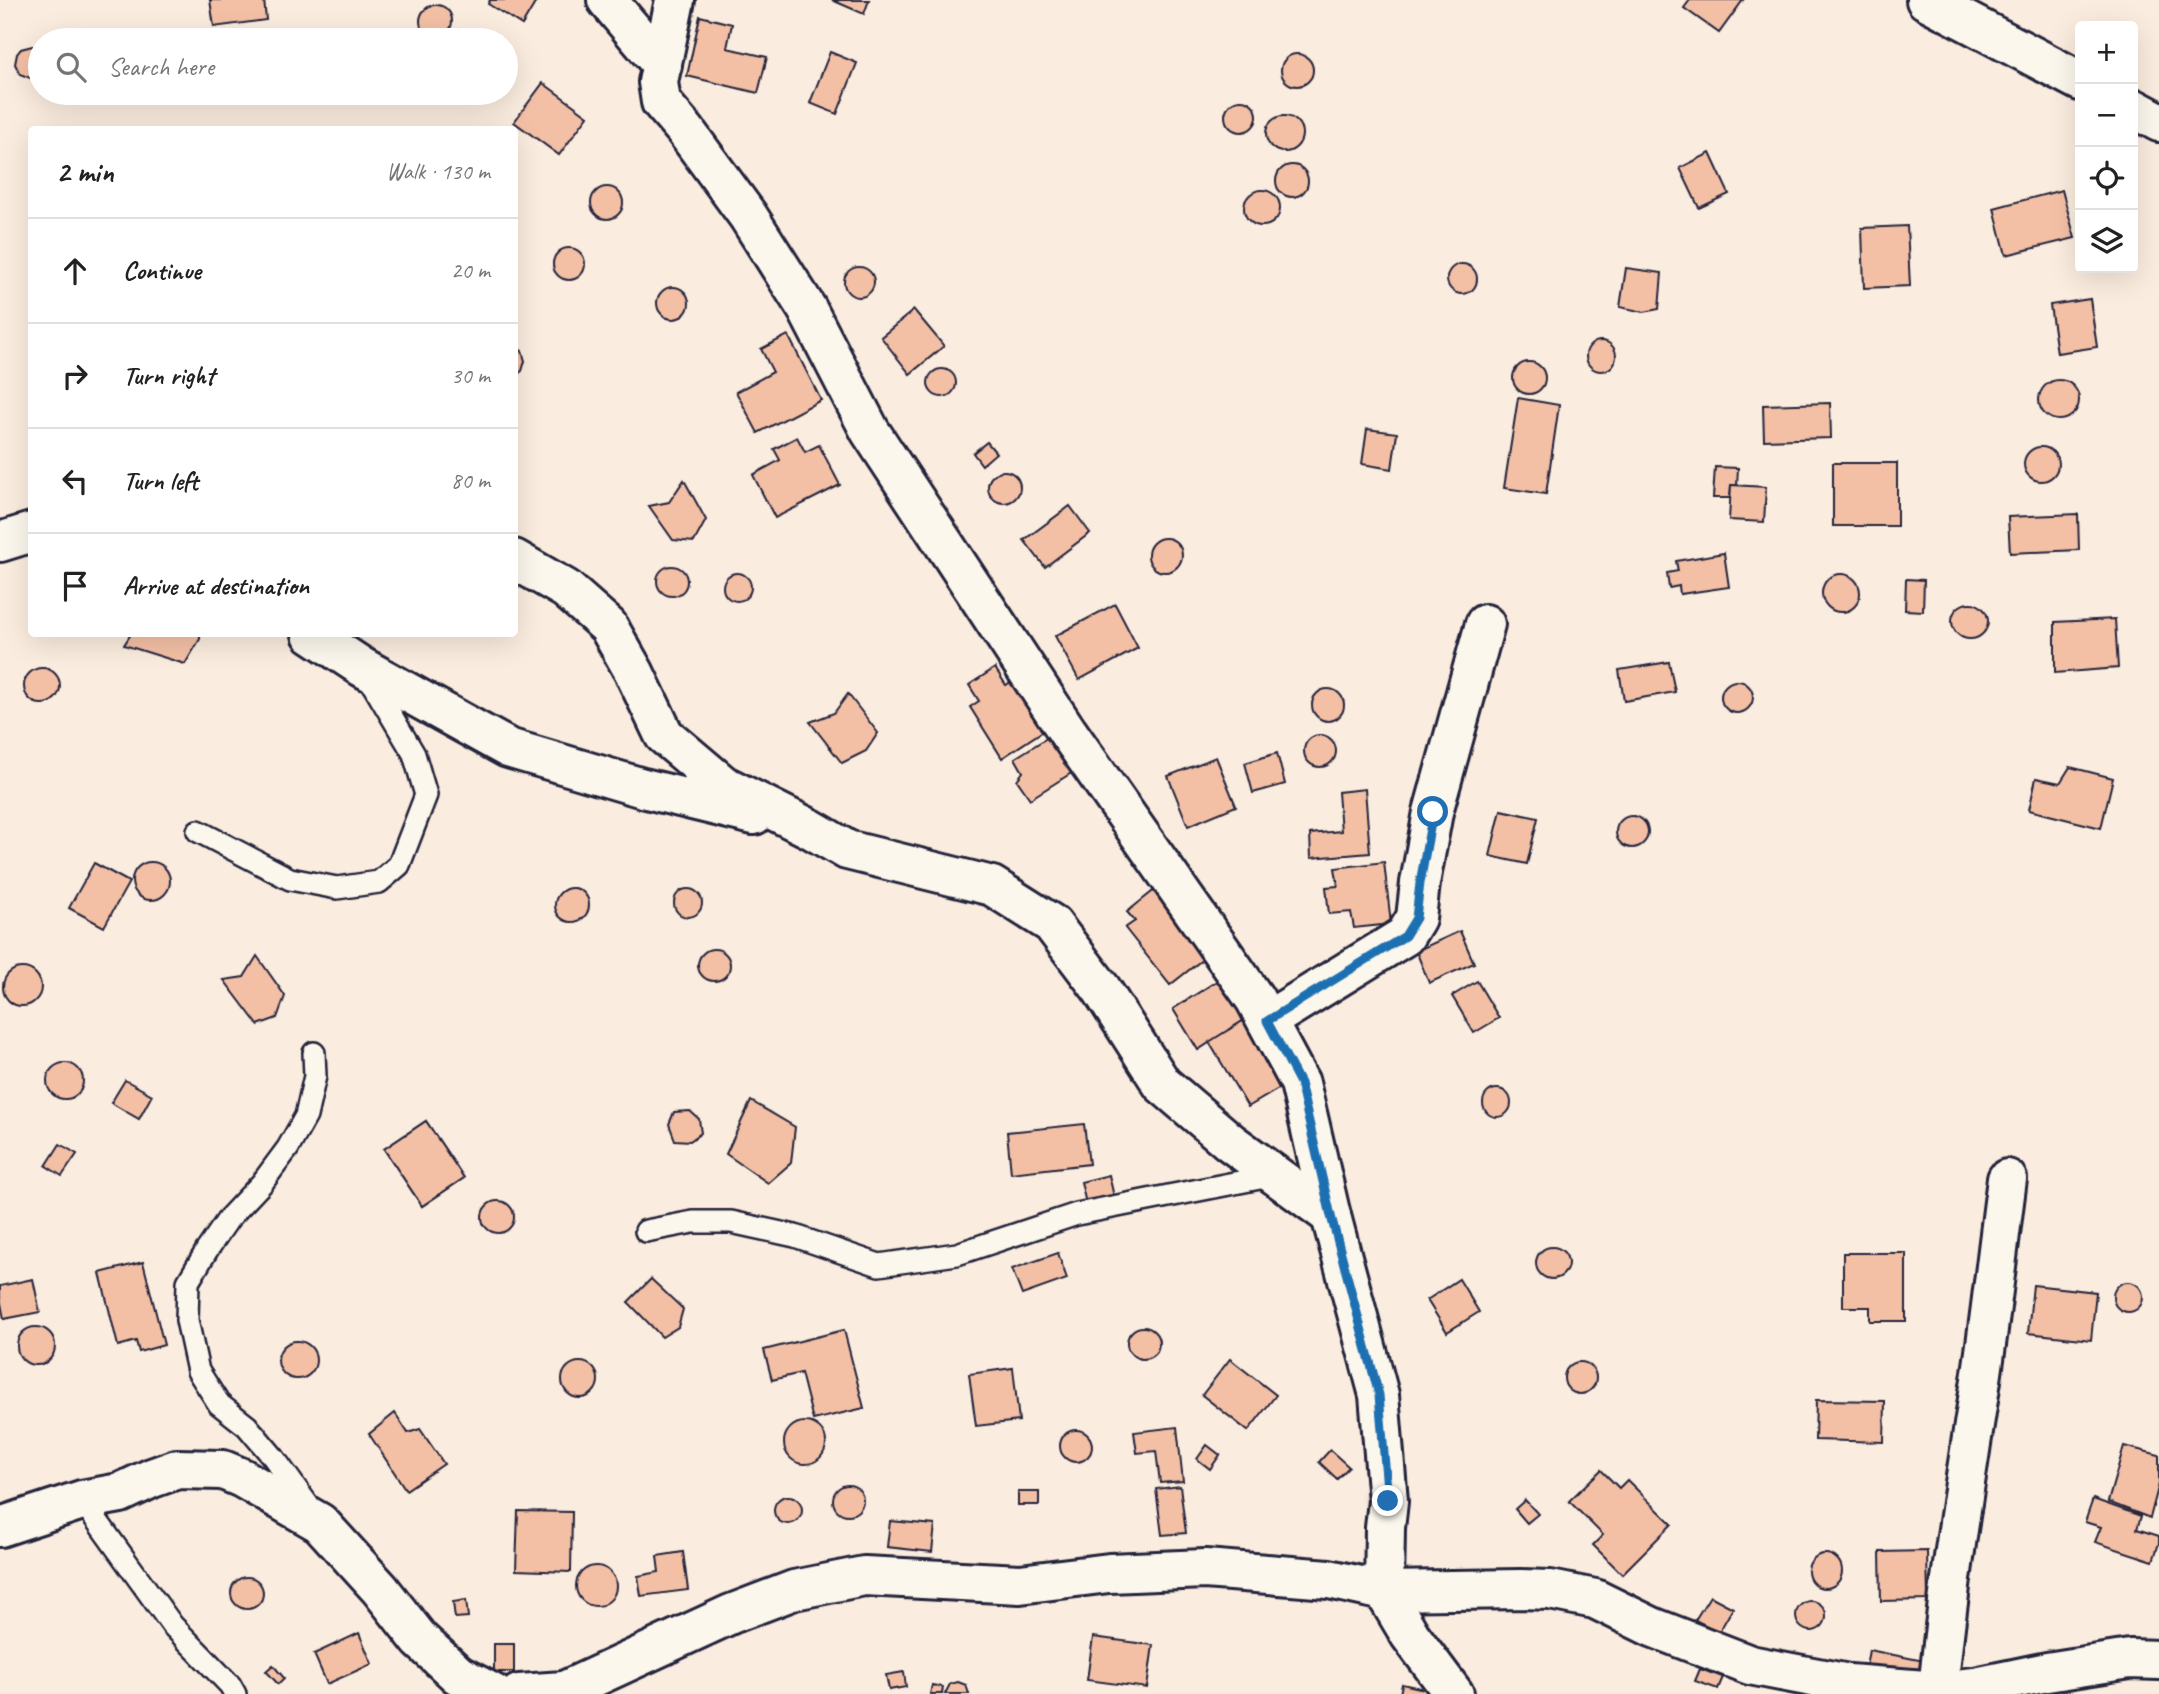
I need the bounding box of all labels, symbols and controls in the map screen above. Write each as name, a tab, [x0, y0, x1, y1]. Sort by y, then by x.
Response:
map controls	[2075, 21, 2138, 273]
button: +	[2075, 21, 2138, 84]
search box	[28, 28, 518, 105]
icon: search	[52, 48, 90, 86]
text: Search here	[108, 50, 214, 83]
button: −	[2075, 84, 2138, 147]
button: locate	[2075, 147, 2138, 210]
text: 2 min	[56, 153, 113, 191]
text: Walk · 130 m	[386, 157, 490, 186]
button: layers	[2075, 210, 2138, 273]
icon: ahead	[56, 252, 94, 290]
text: Continue	[123, 254, 201, 287]
text: 20 m	[451, 256, 490, 285]
icon: right	[56, 357, 94, 395]
text: Turn right	[123, 359, 214, 392]
text: 30 m	[451, 361, 490, 390]
icon: left	[56, 462, 94, 500]
text: Turn left	[123, 464, 198, 497]
text: 80 m	[451, 466, 490, 495]
icon: arrive	[56, 567, 94, 605]
text: Arrive at destination	[123, 569, 309, 602]
route start	[1417, 796, 1448, 827]
route end	[1372, 1485, 1403, 1516]

